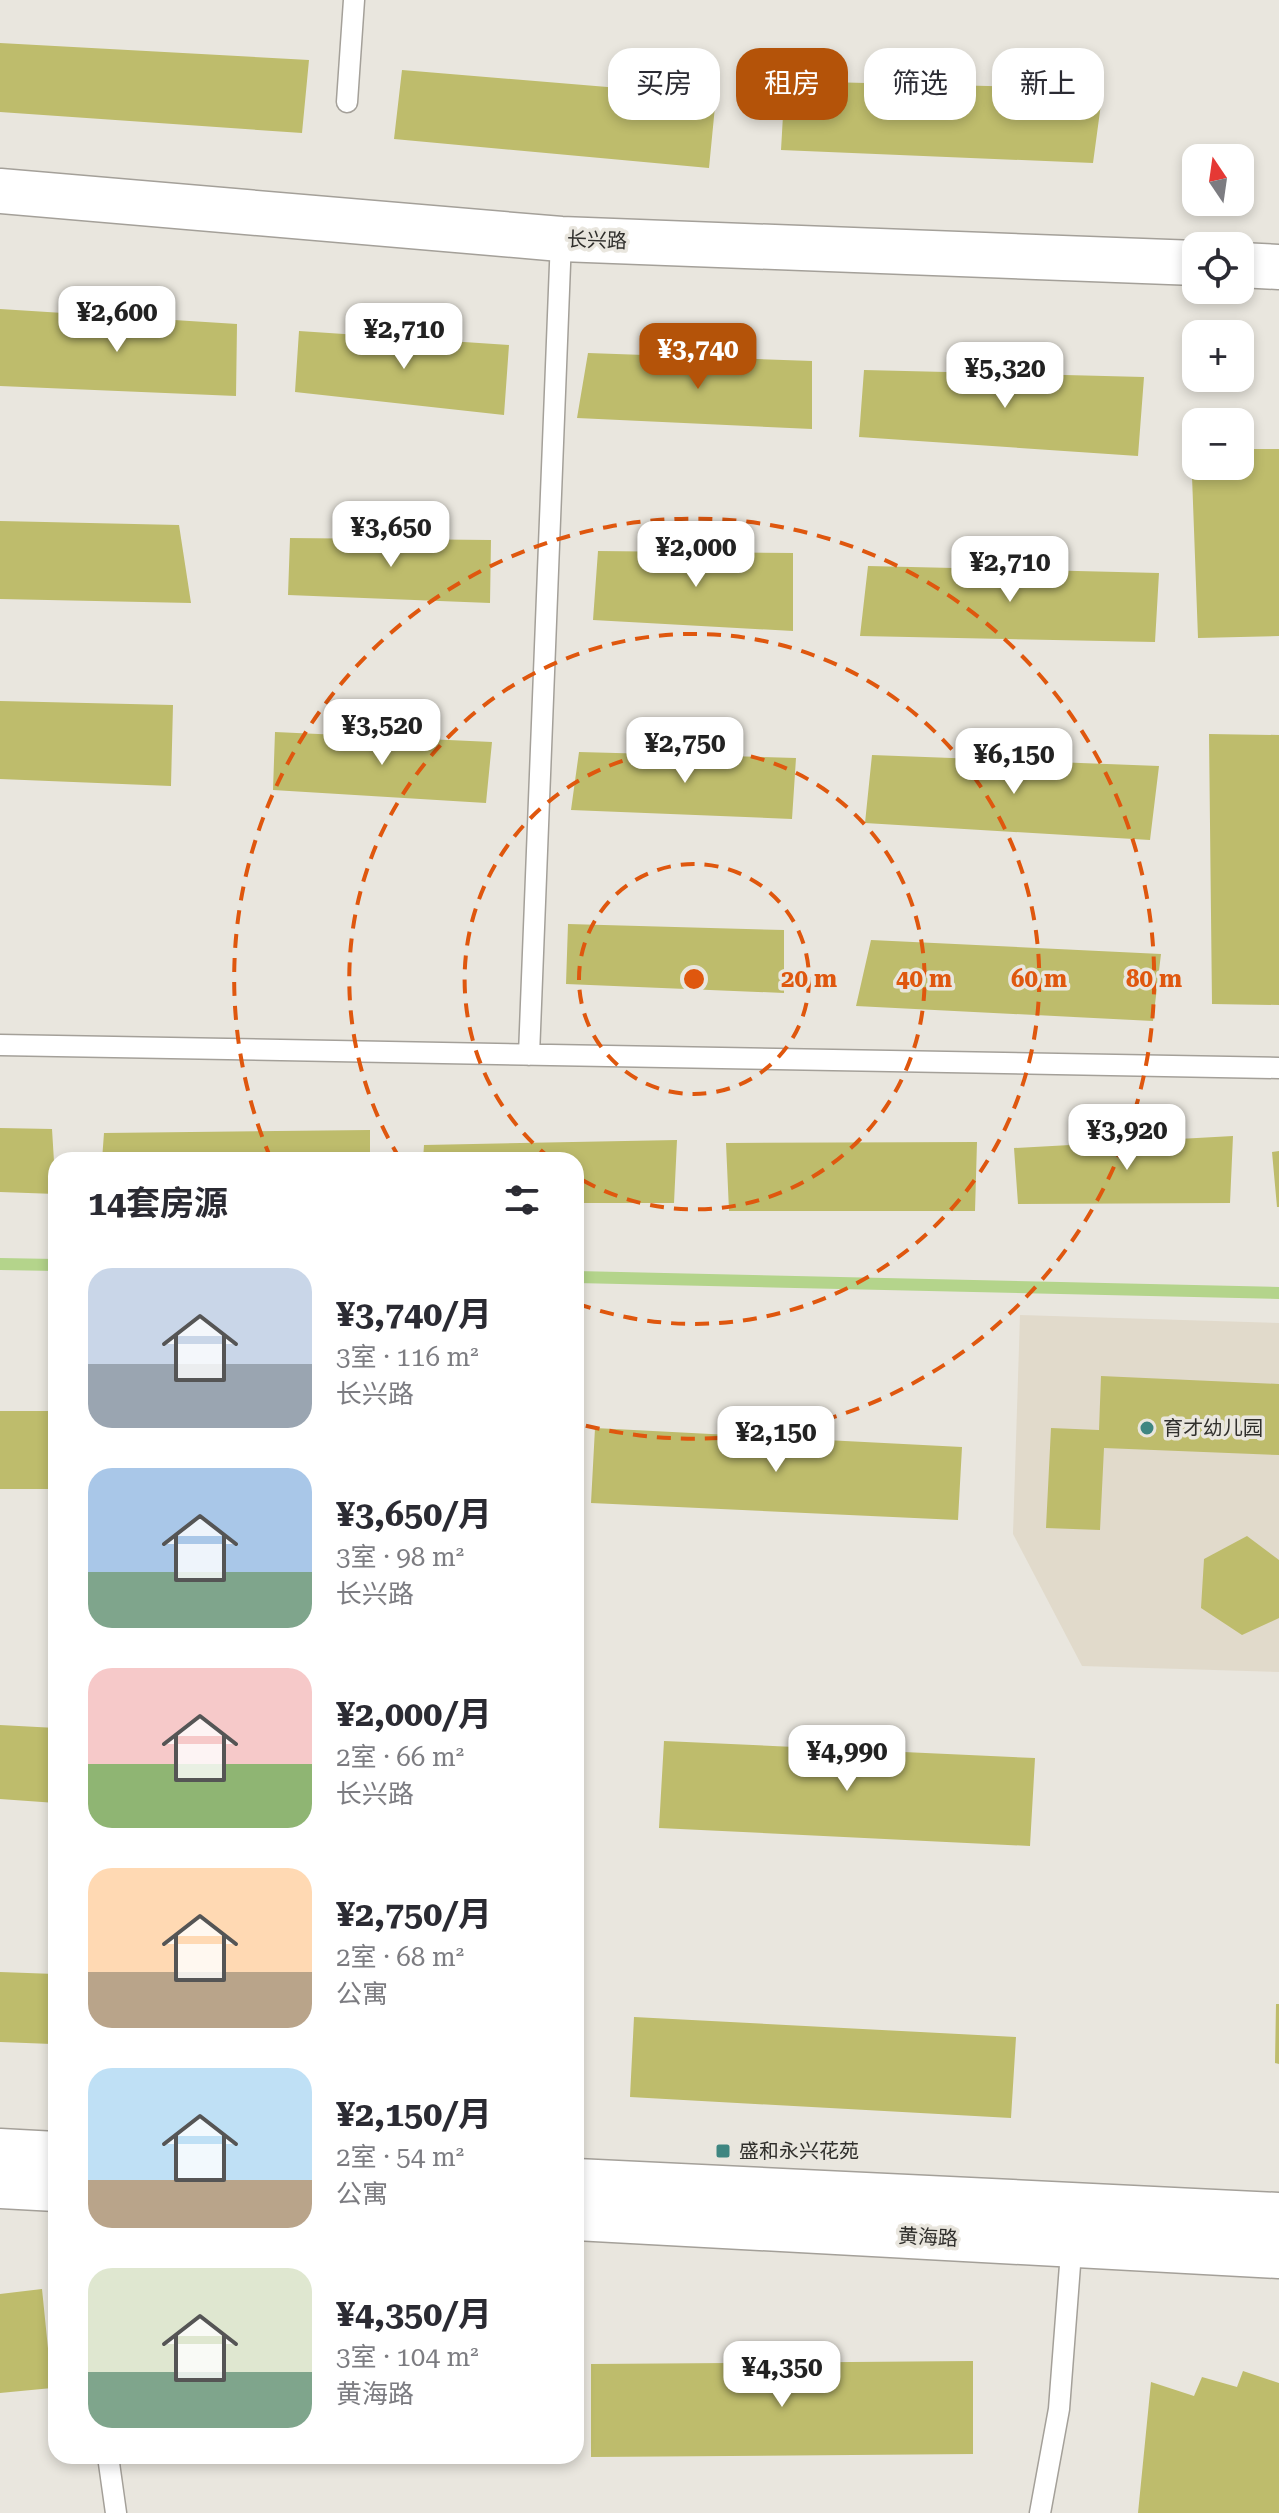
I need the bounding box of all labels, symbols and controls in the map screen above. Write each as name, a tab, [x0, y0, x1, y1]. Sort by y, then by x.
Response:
chip: 买房	[608, 48, 720, 120]
chip: 租房	[736, 48, 848, 120]
chip: 筛选	[864, 48, 976, 120]
chip: 新上	[992, 48, 1104, 120]
north arrow	[1182, 144, 1254, 216]
map controls	[1182, 144, 1254, 480]
street label: 长兴路	[567, 227, 627, 253]
button: locate	[1182, 232, 1254, 304]
pin: ¥2,600	[52, 286, 182, 354]
text: ¥2,600	[76, 297, 158, 327]
pin: ¥2,710	[339, 303, 469, 371]
text: ¥2,710	[363, 314, 445, 344]
button: +	[1182, 320, 1254, 392]
pin: ¥3,740	[633, 323, 763, 391]
text: ¥3,740	[657, 334, 739, 364]
pin: ¥5,320	[940, 342, 1070, 410]
text: ¥5,320	[964, 353, 1046, 383]
button: −	[1182, 408, 1254, 480]
pin: ¥3,650	[326, 501, 456, 569]
text: ¥3,650	[350, 512, 432, 542]
pin: ¥2,000	[631, 521, 761, 589]
text: ¥2,000	[655, 532, 737, 562]
pin: ¥2,710	[945, 536, 1075, 604]
text: ¥2,710	[969, 547, 1051, 577]
pin: ¥3,520	[317, 699, 447, 767]
text: ¥3,520	[341, 710, 423, 740]
pin: ¥2,750	[620, 717, 750, 785]
text: ¥2,750	[644, 728, 726, 758]
pin: ¥6,150	[949, 728, 1079, 796]
text: ¥6,150	[973, 739, 1055, 769]
centre of rings	[680, 965, 708, 993]
text: 20 m	[781, 965, 837, 993]
text: 40 m	[896, 965, 952, 993]
text: 60 m	[1011, 965, 1067, 993]
text: 80 m	[1126, 965, 1182, 993]
pin: ¥3,920	[1062, 1104, 1192, 1172]
text: ¥3,920	[1086, 1115, 1168, 1145]
icon: filters	[500, 1178, 544, 1222]
text: 14套房源	[88, 1183, 228, 1223]
text: ¥3,740/月	[336, 1294, 492, 1334]
icon: home	[152, 1300, 248, 1396]
text: 3室 · 116 m²	[336, 1342, 479, 1372]
text: 长兴路	[336, 1379, 414, 1409]
pin: ¥2,150	[711, 1406, 841, 1474]
place label: 育才幼儿园	[1163, 1416, 1263, 1440]
text: ¥2,150	[735, 1417, 817, 1447]
marker: 育才幼儿园	[1138, 1419, 1156, 1437]
text: ¥3,650/月	[336, 1494, 492, 1534]
icon: home	[152, 1500, 248, 1596]
text: 3室 · 98 m²	[336, 1542, 464, 1572]
text: 长兴路	[336, 1579, 414, 1609]
text: ¥2,000/月	[336, 1694, 492, 1734]
icon: home	[152, 1700, 248, 1796]
pin: ¥4,990	[782, 1725, 912, 1793]
text: ¥4,990	[806, 1736, 888, 1766]
text: 2室 · 66 m²	[336, 1742, 464, 1772]
text: 长兴路	[336, 1779, 414, 1809]
text: ¥2,750/月	[336, 1894, 492, 1934]
icon: home	[152, 1900, 248, 1996]
text: 2室 · 68 m²	[336, 1942, 464, 1972]
text: 公寓	[336, 1979, 388, 2009]
text: ¥2,150/月	[336, 2094, 492, 2134]
icon: home	[152, 2100, 248, 2196]
place label: 盛和永兴花苑	[739, 2139, 859, 2163]
text: 2室 · 54 m²	[336, 2142, 464, 2172]
marker: 盛和永兴花苑	[714, 2142, 732, 2160]
text: 公寓	[336, 2179, 388, 2209]
street label: 黄海路	[897, 2223, 959, 2251]
text: ¥4,350/月	[336, 2294, 492, 2334]
icon: home	[152, 2300, 248, 2396]
pin: ¥4,350	[717, 2341, 847, 2409]
text: 3室 · 104 m²	[336, 2342, 479, 2372]
text: ¥4,350	[741, 2352, 823, 2382]
text: 黄海路	[336, 2379, 414, 2409]

